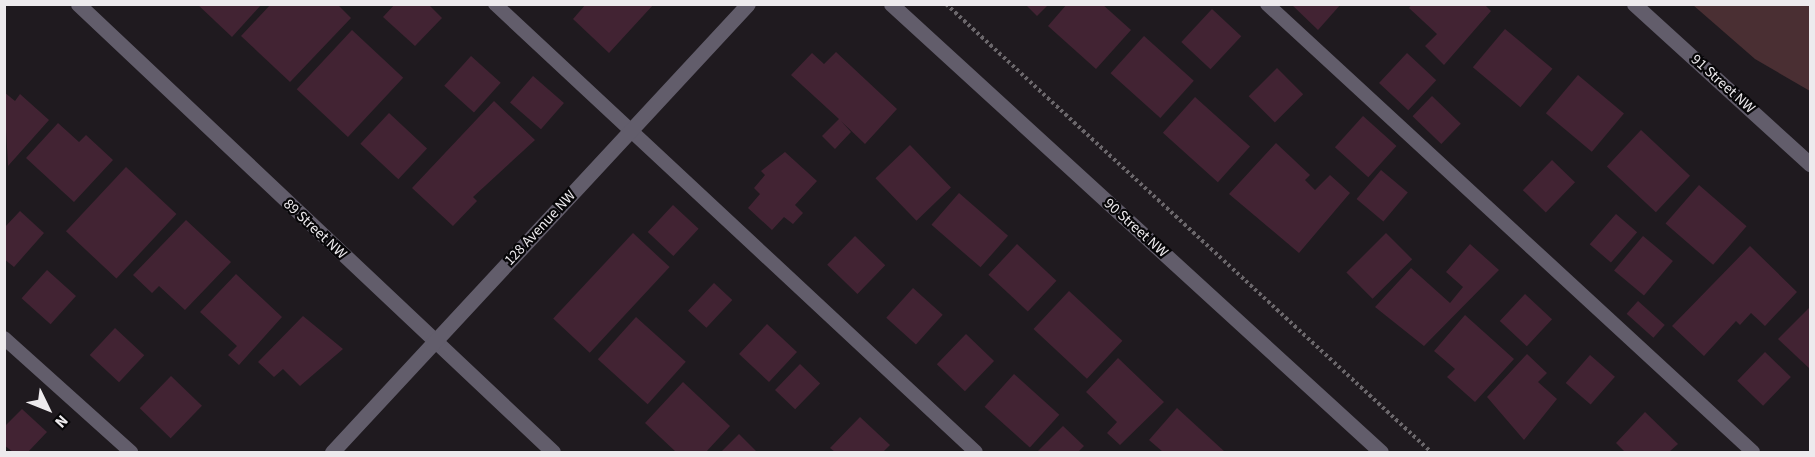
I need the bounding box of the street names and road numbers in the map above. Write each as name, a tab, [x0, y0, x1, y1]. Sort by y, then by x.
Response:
street label: 91 Street NW	[1687, 51, 1759, 117]
street label: 128 Avenue NW	[501, 187, 579, 269]
street label: 89 Street NW	[280, 195, 350, 263]
street label: 90 Street NW	[1100, 195, 1172, 261]

